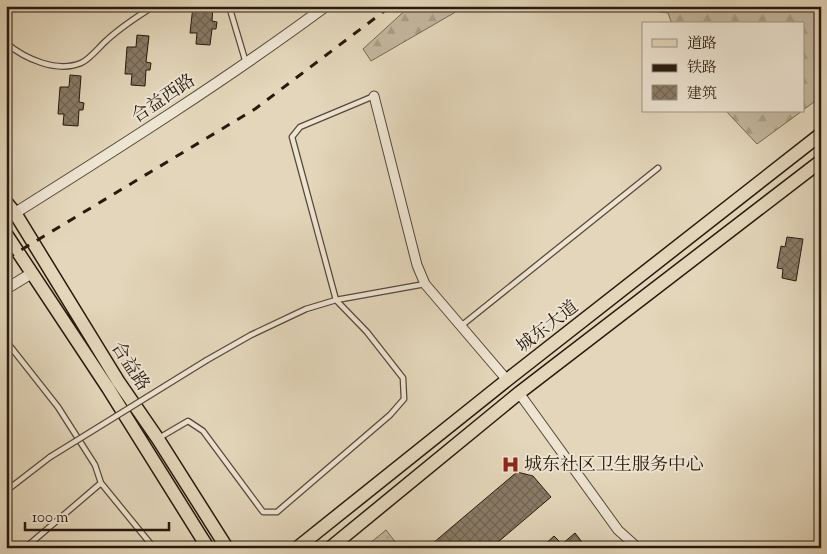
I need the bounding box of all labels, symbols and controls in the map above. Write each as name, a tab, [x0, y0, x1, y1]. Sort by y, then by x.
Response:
legend	[642, 22, 804, 112]
text: 道路	[687, 34, 717, 55]
text: 铁路	[687, 58, 717, 79]
street label: 合益西路	[127, 69, 201, 131]
text: 建筑	[687, 84, 717, 105]
street label: 城东大道	[512, 295, 585, 360]
street label: 合益路	[104, 337, 155, 397]
place label: 城东社区卫生服务中心	[524, 453, 704, 479]
hospital icon: 城东社区卫生服务中心	[500, 454, 520, 474]
scale bar	[25, 499, 169, 531]
text: 100 m	[32, 508, 69, 529]

